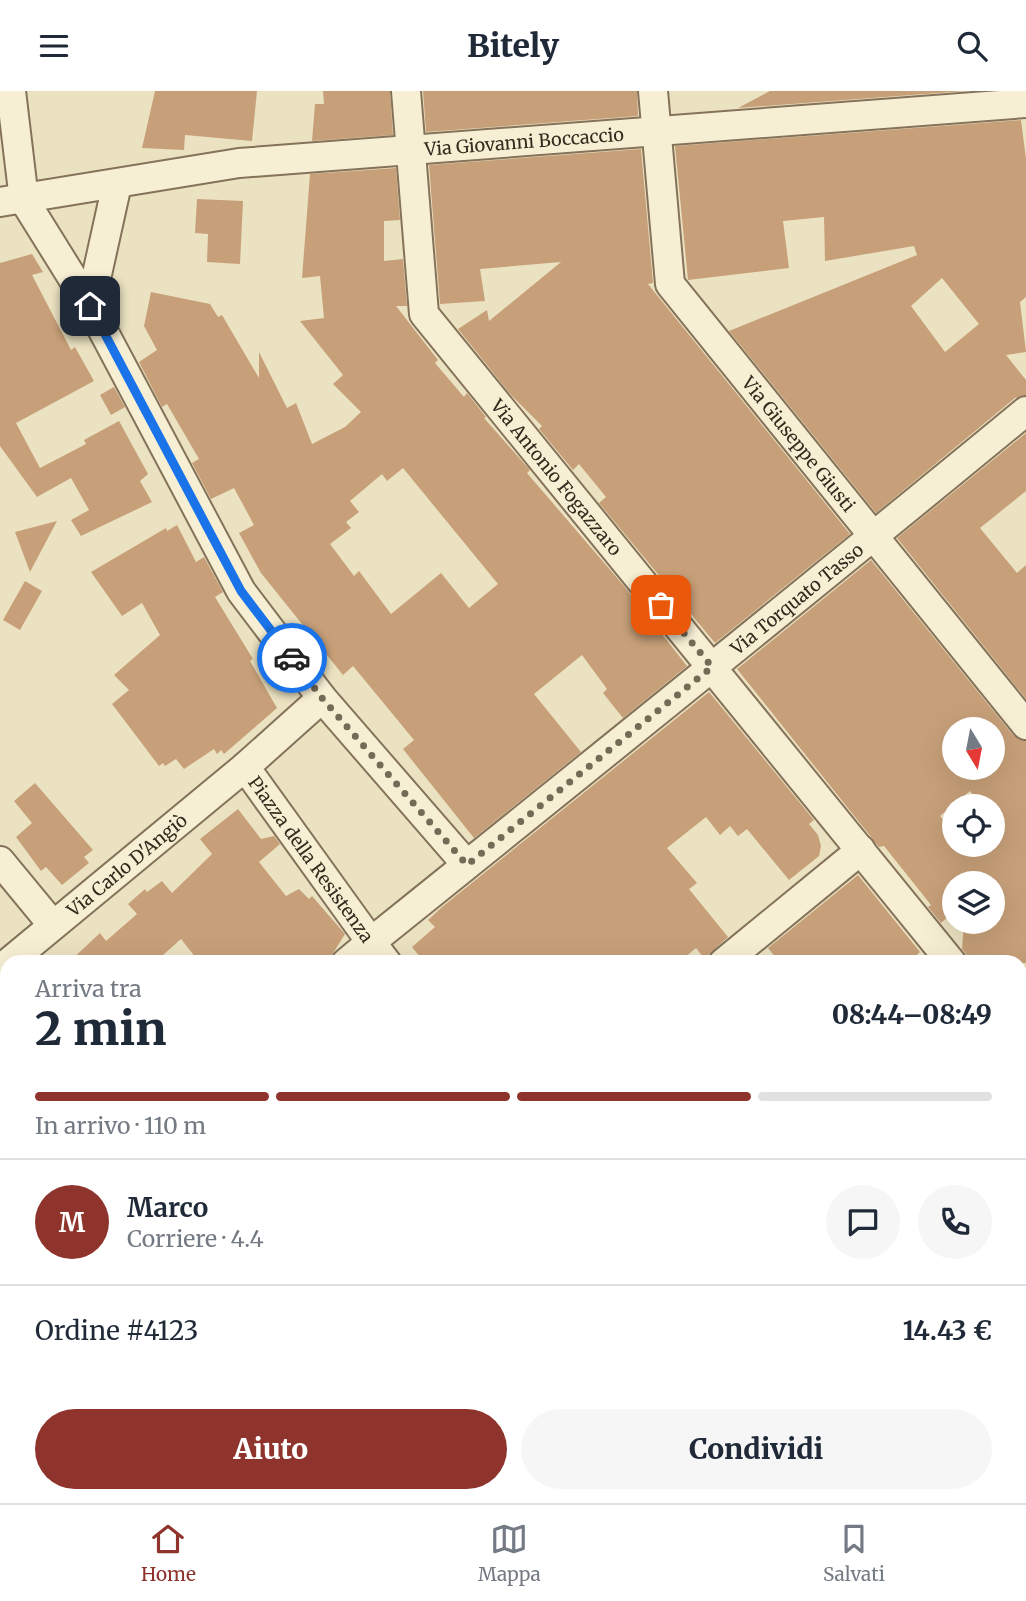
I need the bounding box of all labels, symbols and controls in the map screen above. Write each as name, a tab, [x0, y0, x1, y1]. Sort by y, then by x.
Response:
text: Bitely	[467, 26, 559, 66]
icon: menu	[35, 27, 73, 65]
icon: search	[953, 27, 991, 65]
street label: Via Giovanni Boccaccio	[422, 122, 625, 160]
pin	[60, 276, 120, 336]
icon: home	[71, 287, 109, 325]
street label: Via Giuseppe Giusti	[737, 371, 861, 516]
street label: Via Antonio Fogazzaro	[486, 393, 627, 560]
street label: Via Torquato Tasso	[725, 538, 868, 660]
pin	[631, 575, 691, 635]
icon: bag	[642, 586, 680, 624]
courier	[257, 623, 327, 693]
icon: car	[273, 639, 311, 677]
north arrow	[942, 717, 1004, 781]
map controls	[942, 717, 1005, 934]
street label: Piazza della Resistenza	[244, 771, 379, 947]
button: locate	[942, 794, 1005, 857]
street label: Via Carlo D'Angiò	[61, 808, 192, 922]
button: layers	[942, 871, 1005, 934]
text: Arriva tra	[35, 974, 141, 1003]
text: 08:44–08:49	[832, 998, 992, 1031]
text: 2 min	[35, 1000, 167, 1058]
text: In arrivo · 110 m	[35, 1111, 206, 1140]
button: chat	[826, 1185, 900, 1259]
button: phone	[918, 1185, 992, 1259]
text: Marco	[127, 1191, 208, 1224]
text: M	[59, 1206, 85, 1239]
text: Corriere · 4.4	[127, 1224, 264, 1253]
text: Ordine #4123	[35, 1314, 198, 1347]
text: 14.43 €	[903, 1314, 992, 1347]
button: Aiuto	[35, 1409, 507, 1489]
button: Condividi	[521, 1409, 992, 1489]
tab: Home	[141, 1520, 196, 1586]
tab: Mappa	[478, 1520, 541, 1586]
tab: Salvati	[823, 1520, 885, 1586]

